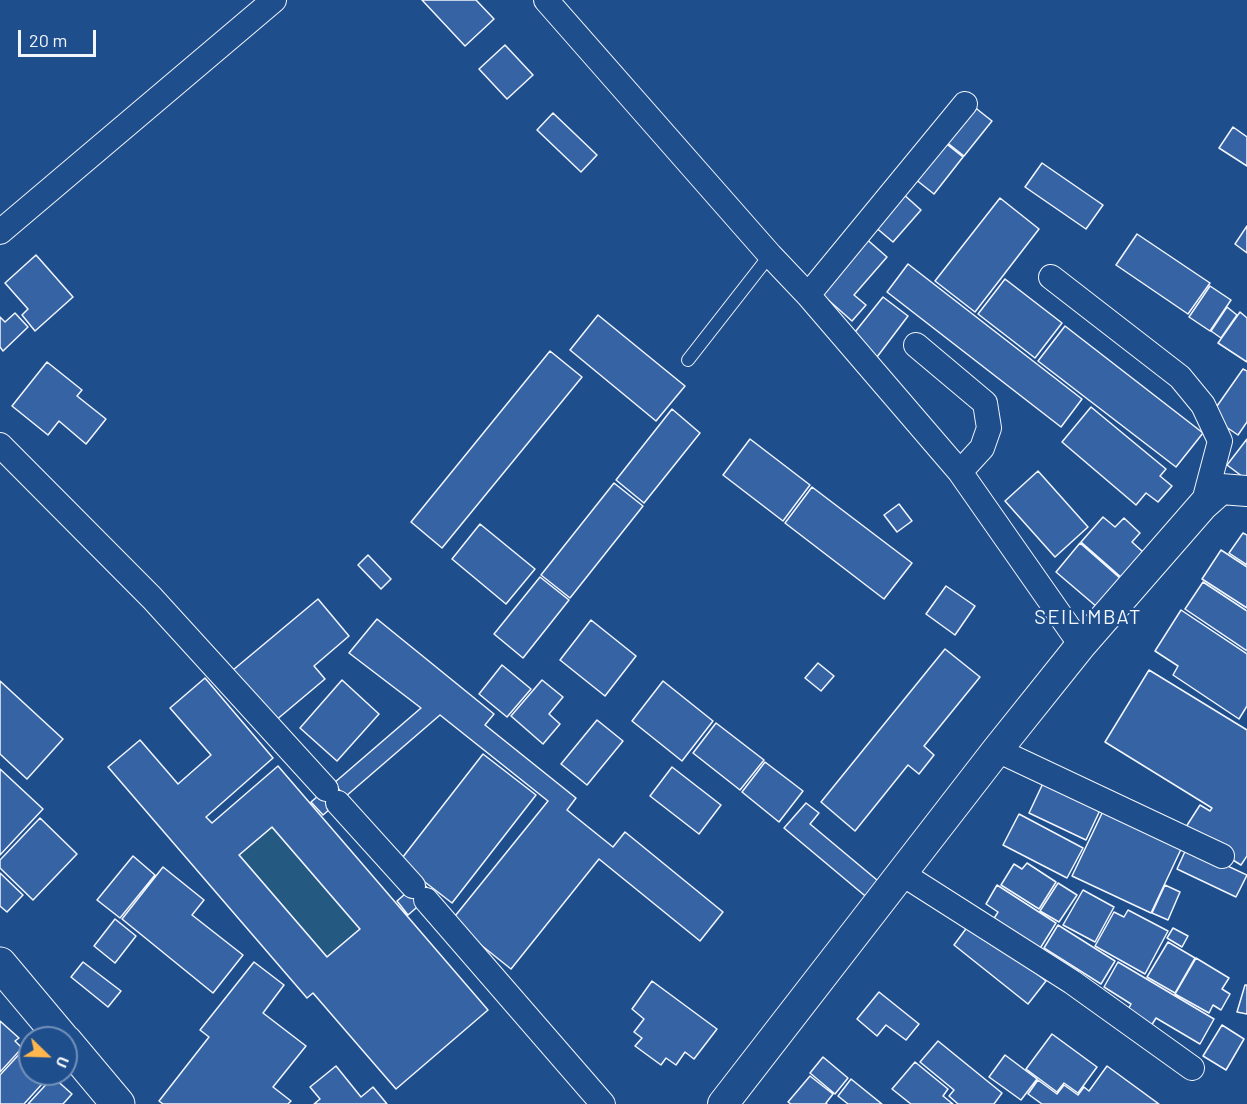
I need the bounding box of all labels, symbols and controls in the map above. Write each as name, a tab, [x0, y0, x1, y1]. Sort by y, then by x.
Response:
scale bar	[21, 18, 99, 56]
text: 20 m	[29, 29, 67, 51]
district label: SEILIMBAT	[1034, 605, 1142, 629]
north arrow	[18, 1026, 78, 1086]
text: U	[52, 1054, 74, 1071]

